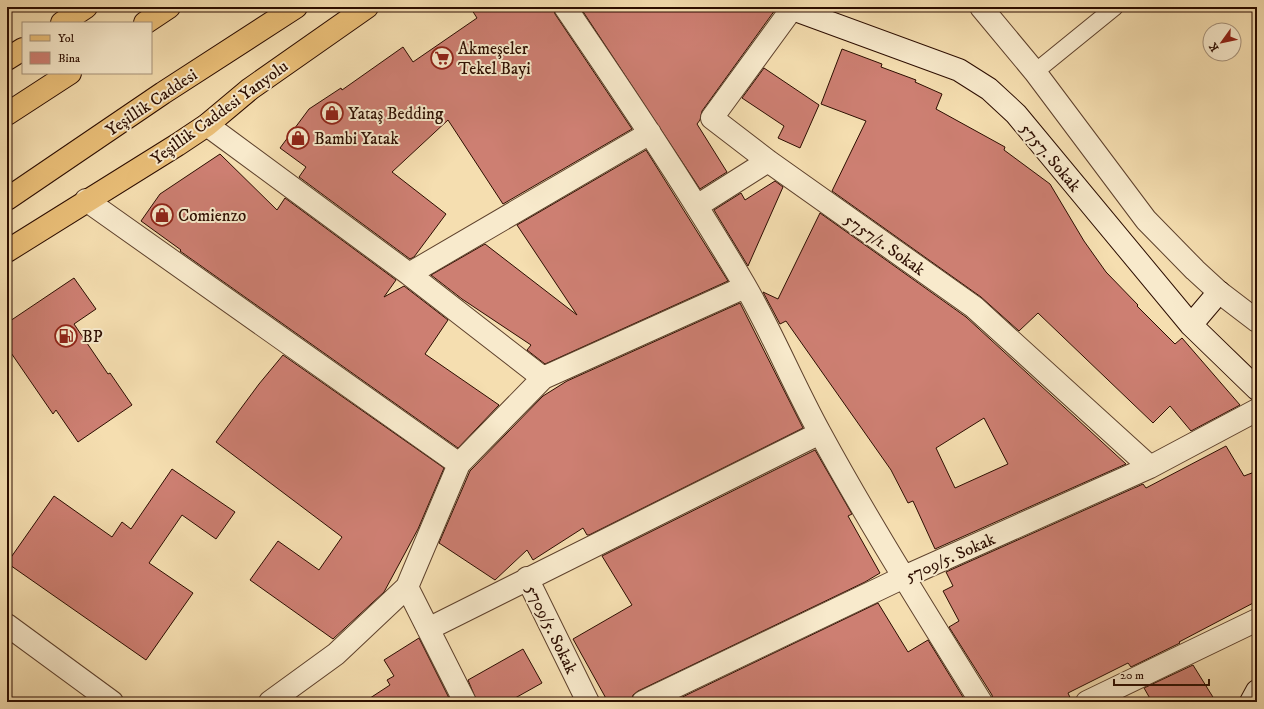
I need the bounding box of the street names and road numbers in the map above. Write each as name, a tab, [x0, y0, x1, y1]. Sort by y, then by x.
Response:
street label: Yeşillik Caddesi Yanyolu	[146, 55, 293, 170]
street label: Yeşillik Caddesi	[101, 64, 202, 142]
street label: 5757. Sokak	[1015, 119, 1086, 197]
street label: 5757/1. Sokak	[839, 209, 930, 281]
street label: 5709/5. Sokak	[902, 528, 999, 588]
street label: 5709/5. Sokak	[520, 581, 582, 678]

